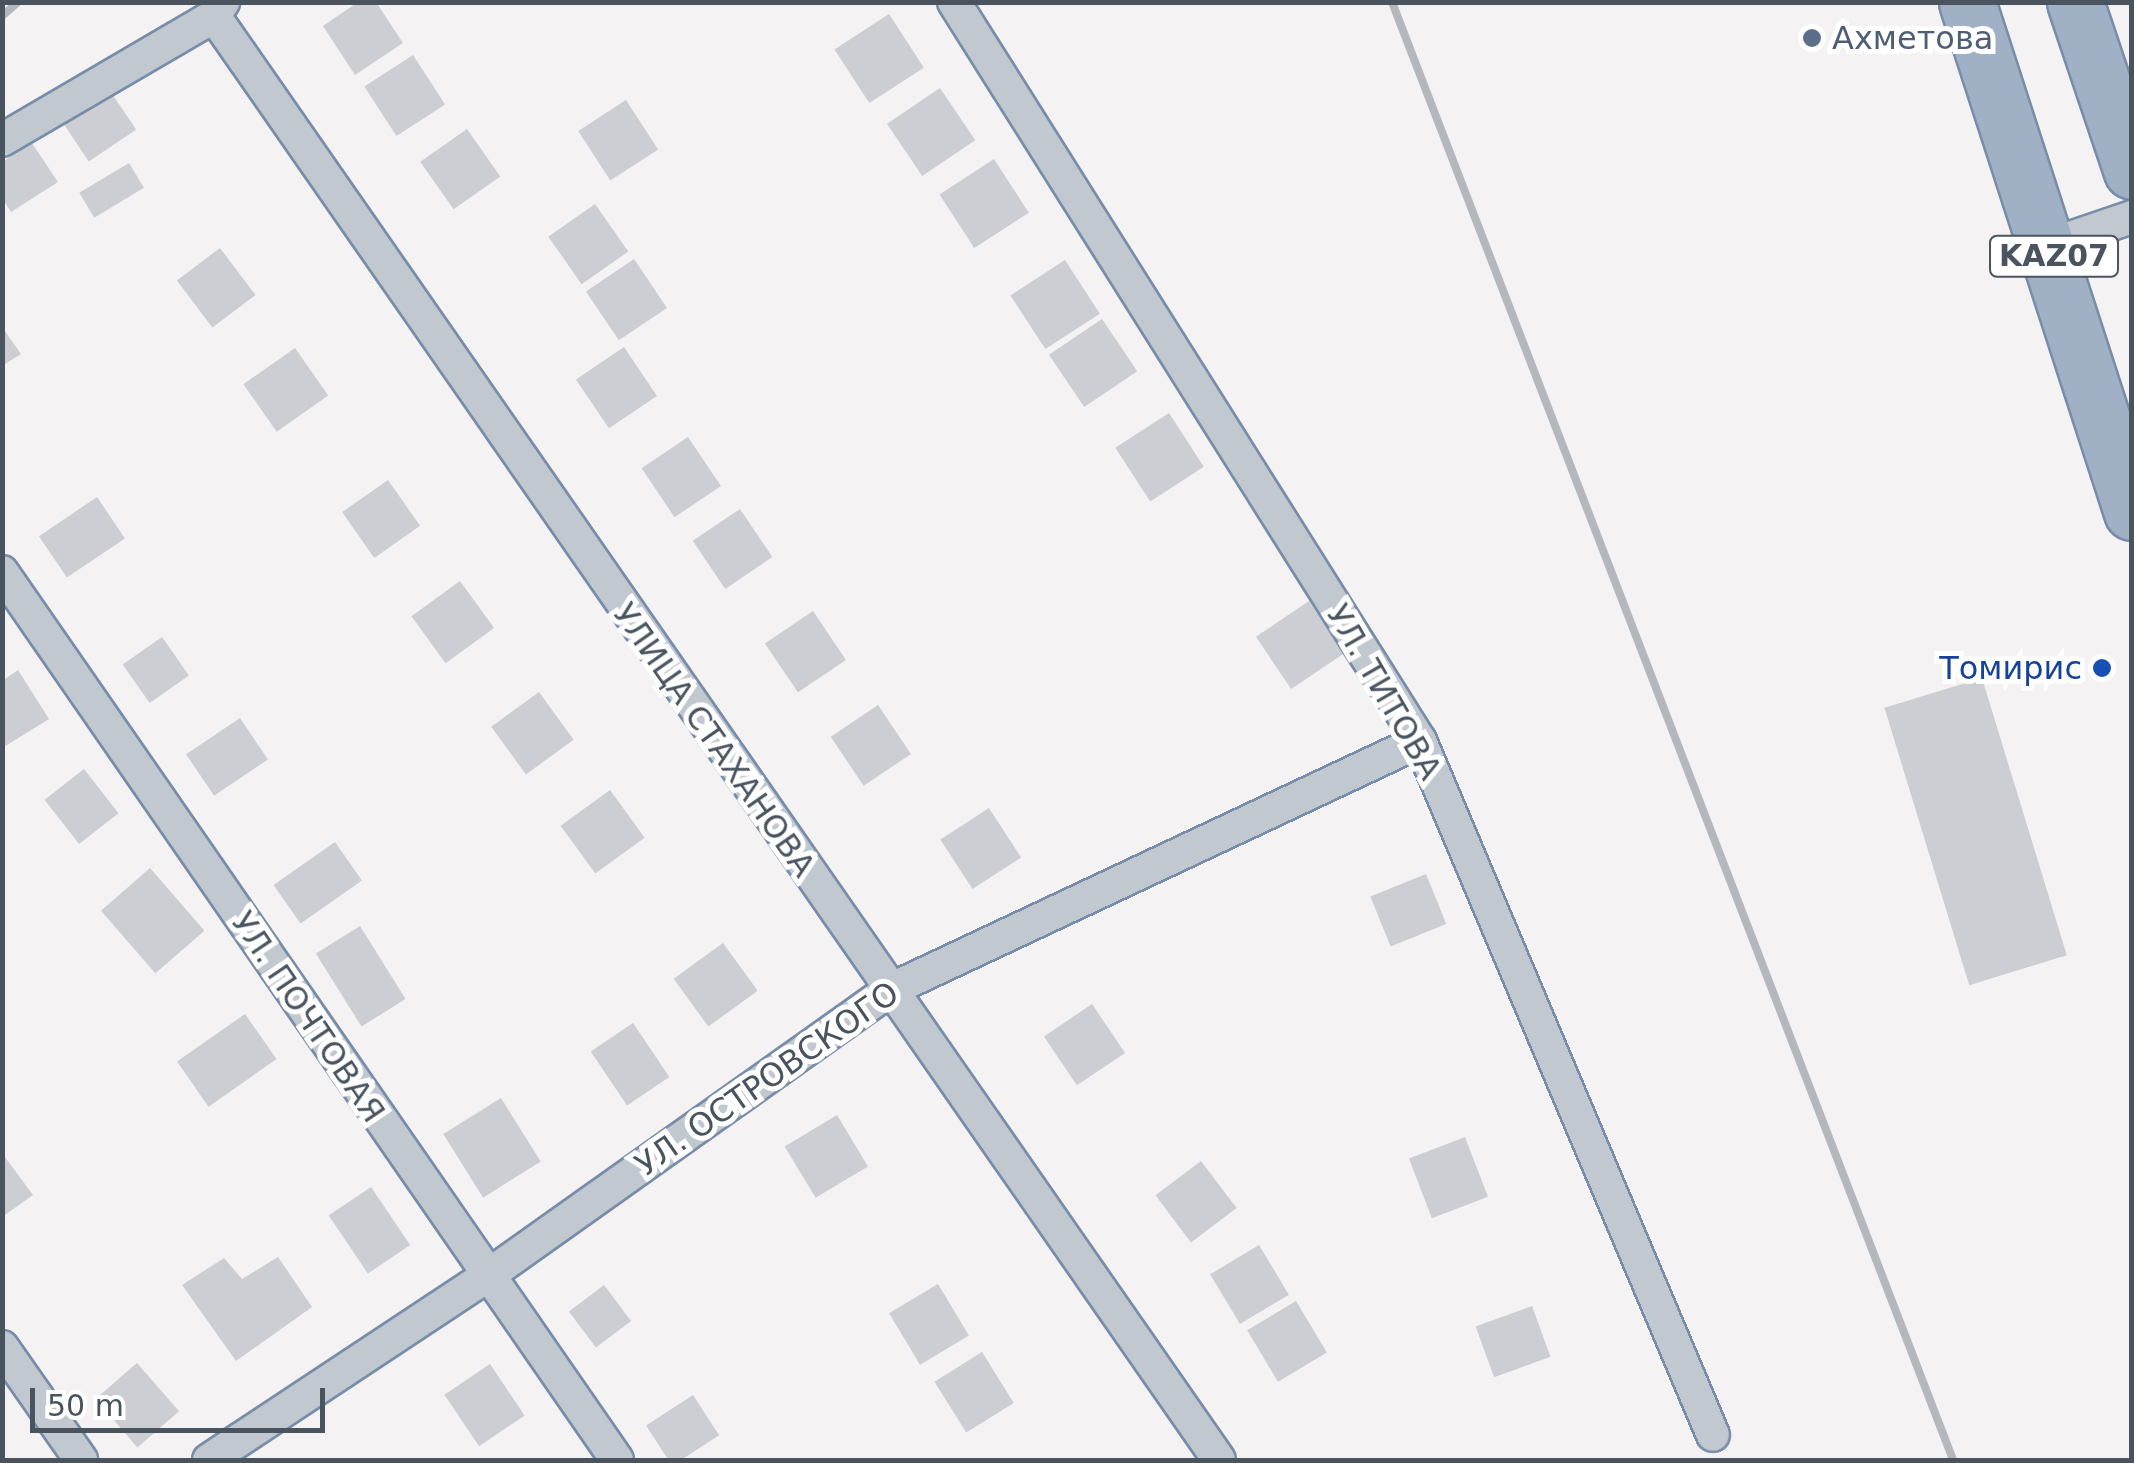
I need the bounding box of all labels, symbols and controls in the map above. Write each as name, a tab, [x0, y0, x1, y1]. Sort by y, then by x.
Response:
place label: Ахметова	[1832, 19, 1993, 57]
marker: Ахметова	[1801, 27, 1823, 49]
road number: KAZ07	[1989, 231, 2119, 281]
street label: УЛИЦА СТАХАНОВА	[605, 596, 823, 884]
street label: УЛ. ТИТОВА	[1318, 598, 1450, 786]
place label: Томирис	[1939, 649, 2082, 687]
marker: Томирис	[2091, 657, 2113, 679]
street label: УЛ. ПОЧТОВАЯ	[223, 904, 393, 1130]
street label: УЛ. ОСТРОВСКОГО	[628, 974, 906, 1184]
scale bar	[35, 1368, 330, 1430]
text: 50 m	[47, 1388, 124, 1423]

